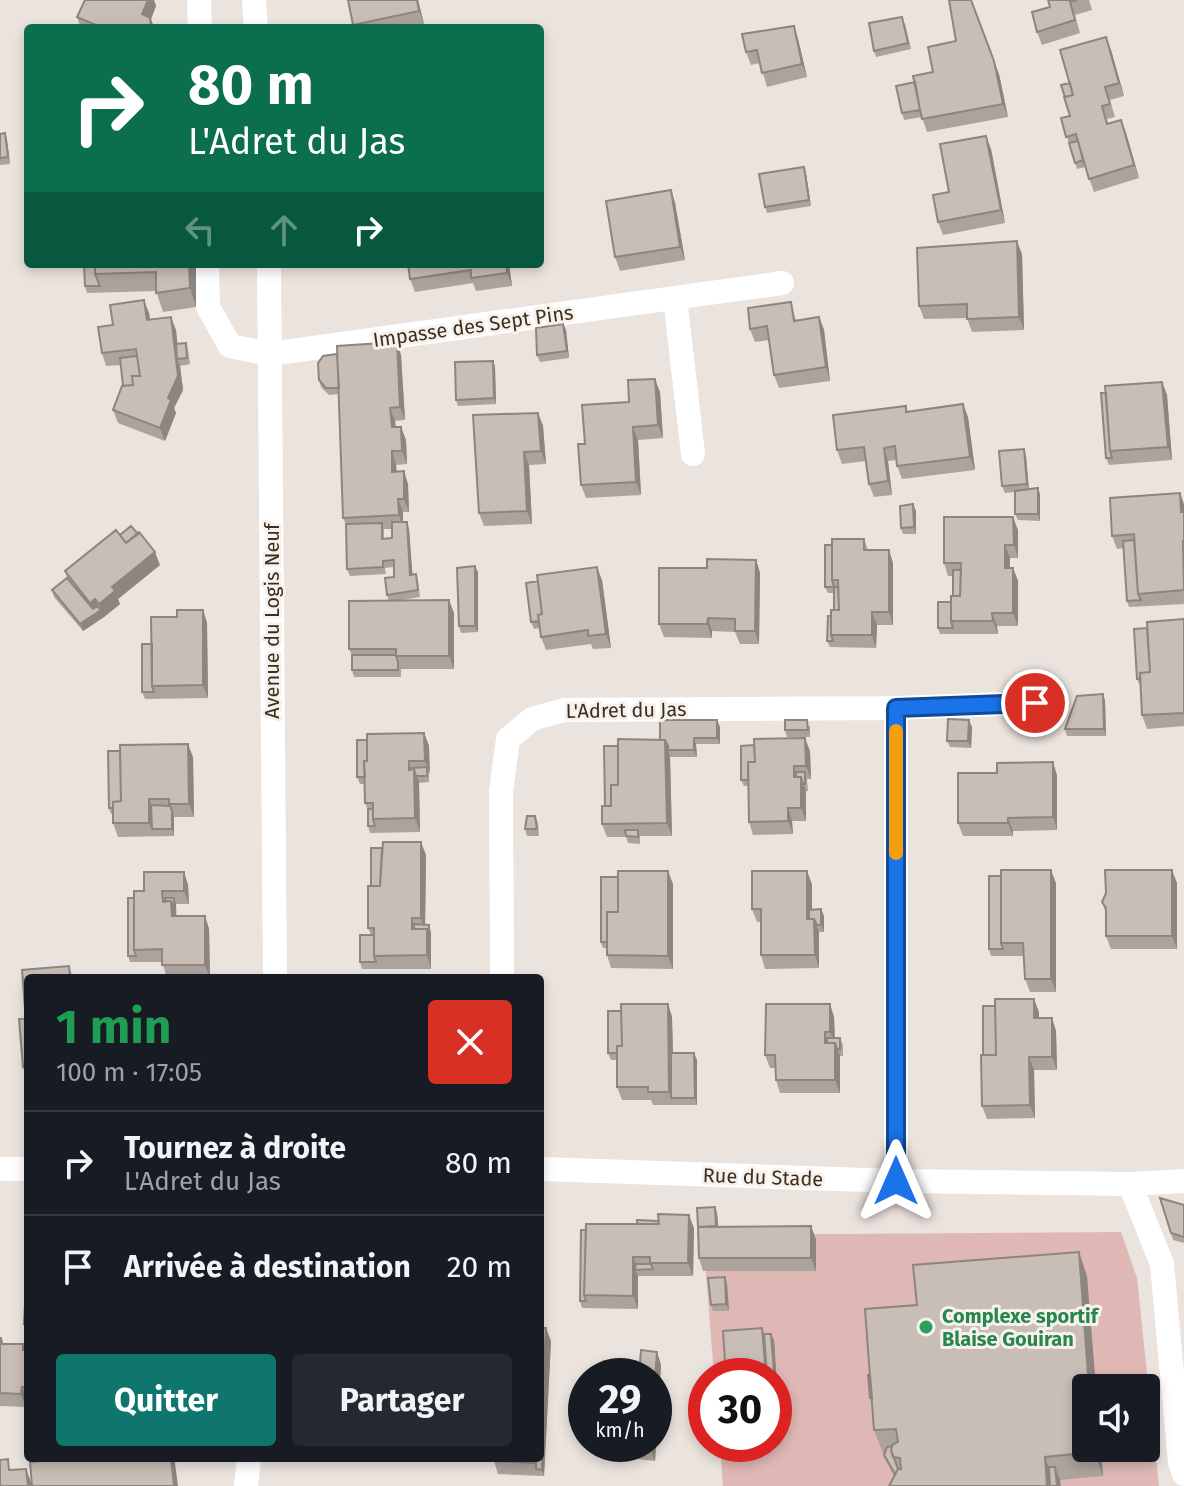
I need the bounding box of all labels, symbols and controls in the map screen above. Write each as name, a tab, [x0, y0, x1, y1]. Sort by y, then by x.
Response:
text: 80 m	[188, 52, 314, 119]
icon: right	[56, 56, 160, 160]
text: L'Adret du Jas	[188, 120, 405, 164]
icon: left	[178, 208, 222, 252]
icon: ahead	[262, 208, 306, 252]
icon: right	[346, 208, 390, 252]
street label: Impasse des Sept Pins	[371, 300, 575, 352]
street label: Avenue du Logis Neuf	[260, 522, 284, 719]
pin	[1001, 669, 1069, 737]
icon: arrive	[1013, 681, 1057, 725]
street label: L'Adret du Jas	[565, 697, 687, 723]
text: 1 min	[56, 998, 171, 1056]
button: close	[428, 1000, 512, 1084]
text: 100 m · 17:05	[56, 1057, 202, 1088]
text: Tournez à droite	[124, 1130, 346, 1166]
position arrow	[854, 1139, 938, 1223]
icon: right	[56, 1141, 100, 1185]
text: 80 m	[445, 1145, 512, 1181]
street label: Rue du Stade	[702, 1163, 824, 1191]
text: L'Adret du Jas	[124, 1166, 281, 1197]
icon: arrive	[56, 1245, 100, 1289]
text: Arrivée à destination	[124, 1249, 411, 1285]
text: 20 m	[447, 1249, 512, 1285]
place label: Complexe sportif Blaise Gouiran	[942, 1304, 1100, 1351]
marker: Complexe sportif Blaise Gouiran	[917, 1318, 935, 1336]
button: Quitter	[56, 1354, 276, 1446]
button: Partager	[292, 1354, 512, 1446]
speed limit sign: 30	[688, 1358, 792, 1462]
map controls	[1072, 1374, 1160, 1462]
button: sound	[1072, 1374, 1160, 1462]
text: 29	[599, 1376, 641, 1424]
text: km/h	[595, 1418, 645, 1442]

